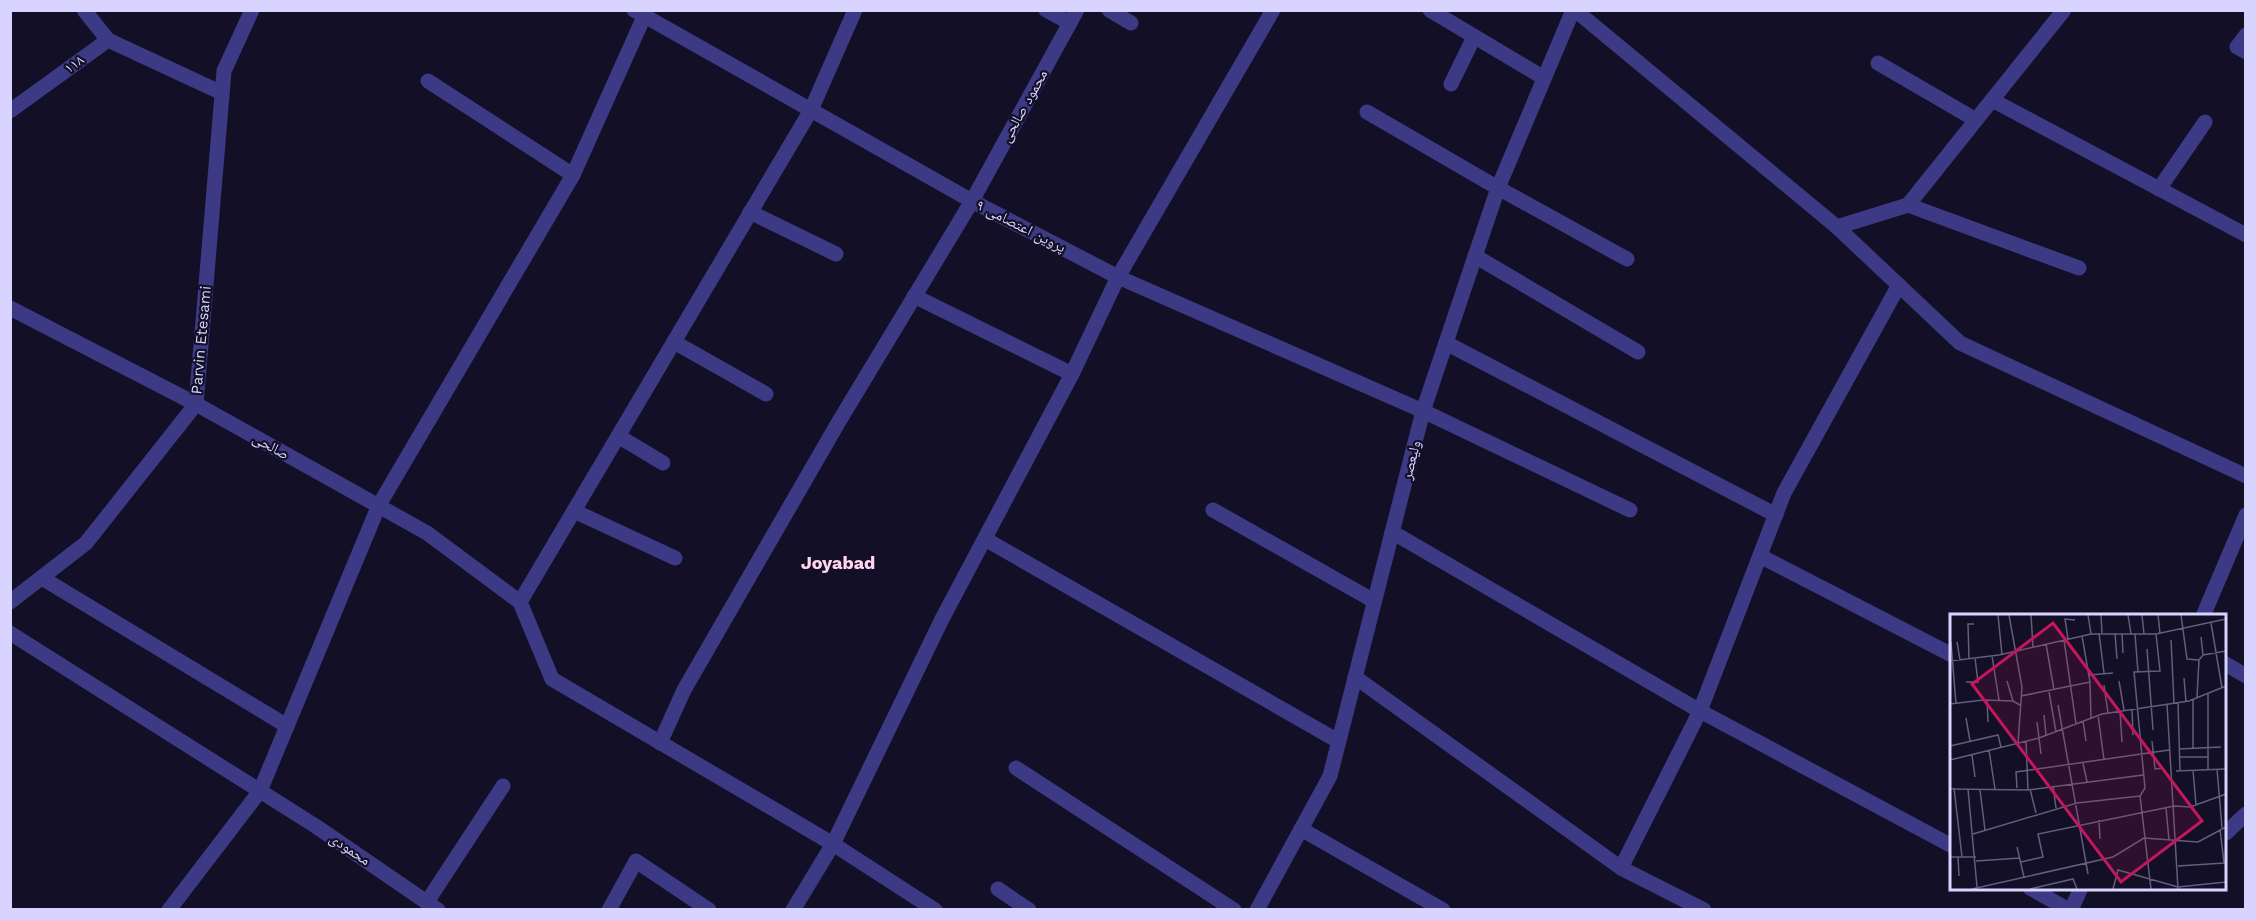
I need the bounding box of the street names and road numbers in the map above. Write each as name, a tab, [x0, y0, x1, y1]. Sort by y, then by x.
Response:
street label: ۱۱۸	[61, 51, 88, 77]
street label: محمود صالحی	[997, 66, 1052, 146]
street label: پروین اعتصامی ۹	[973, 196, 1069, 257]
street label: Parvin Etesami	[187, 285, 215, 395]
street label: صالحی	[249, 429, 292, 464]
street label: ولیعصر	[1397, 439, 1425, 482]
street label: محمودی	[326, 829, 374, 870]

